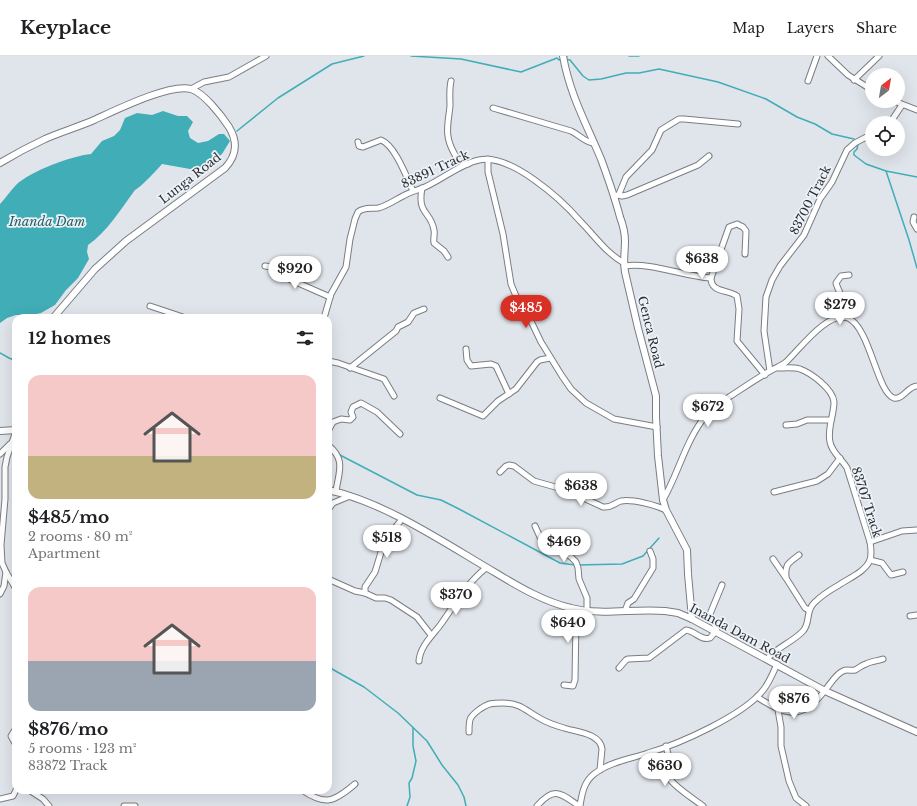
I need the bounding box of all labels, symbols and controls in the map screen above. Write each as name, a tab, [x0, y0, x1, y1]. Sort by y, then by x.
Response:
text: Keyplace	[20, 16, 111, 39]
text: Map	[732, 19, 765, 37]
text: Layers	[787, 19, 834, 37]
text: Share	[856, 19, 897, 37]
north arrow	[865, 68, 905, 108]
map controls	[865, 68, 905, 156]
button: locate	[865, 116, 905, 156]
street label: 83891 Track	[399, 147, 472, 191]
street label: Lunga Road	[156, 149, 224, 207]
street label: 83700 Track	[786, 162, 834, 237]
water label: Inanda Dam	[8, 213, 85, 230]
pin: $638	[678, 246, 726, 280]
text: $638	[685, 250, 719, 267]
pin: $920	[271, 256, 319, 290]
text: $920	[277, 260, 313, 277]
pin: $279	[816, 292, 864, 326]
street label: Genca Road	[635, 294, 667, 370]
pin: $485	[502, 295, 550, 329]
text: $279	[824, 296, 856, 313]
text: $485	[510, 299, 543, 316]
icon: filters	[294, 327, 316, 349]
text: 12 homes	[28, 328, 111, 349]
pin: $672	[684, 394, 732, 428]
text: $672	[692, 398, 724, 415]
icon: home	[136, 401, 208, 473]
street label: 83707 Track	[849, 465, 886, 540]
pin: $638	[557, 473, 605, 507]
text: $638	[564, 477, 598, 494]
text: $485/mo	[28, 507, 109, 528]
pin: $518	[363, 525, 411, 559]
text: 2 rooms · 80 m²	[28, 528, 132, 545]
text: $518	[372, 529, 402, 546]
pin: $469	[540, 529, 588, 563]
text: $469	[547, 533, 581, 550]
text: Apartment	[28, 545, 100, 562]
pin: $370	[432, 582, 480, 616]
text: $370	[439, 586, 473, 603]
street label: Inanda Dam Road	[687, 600, 793, 666]
pin: $640	[544, 610, 592, 644]
icon: home	[136, 613, 208, 685]
text: $640	[550, 614, 586, 631]
pin: $876	[770, 686, 818, 720]
text: $876	[778, 690, 810, 707]
text: $876/mo	[28, 719, 108, 740]
text: 5 rooms · 123 m²	[28, 740, 136, 757]
pin: $630	[641, 753, 689, 787]
text: 83872 Track	[28, 757, 108, 774]
text: $630	[647, 757, 683, 774]

